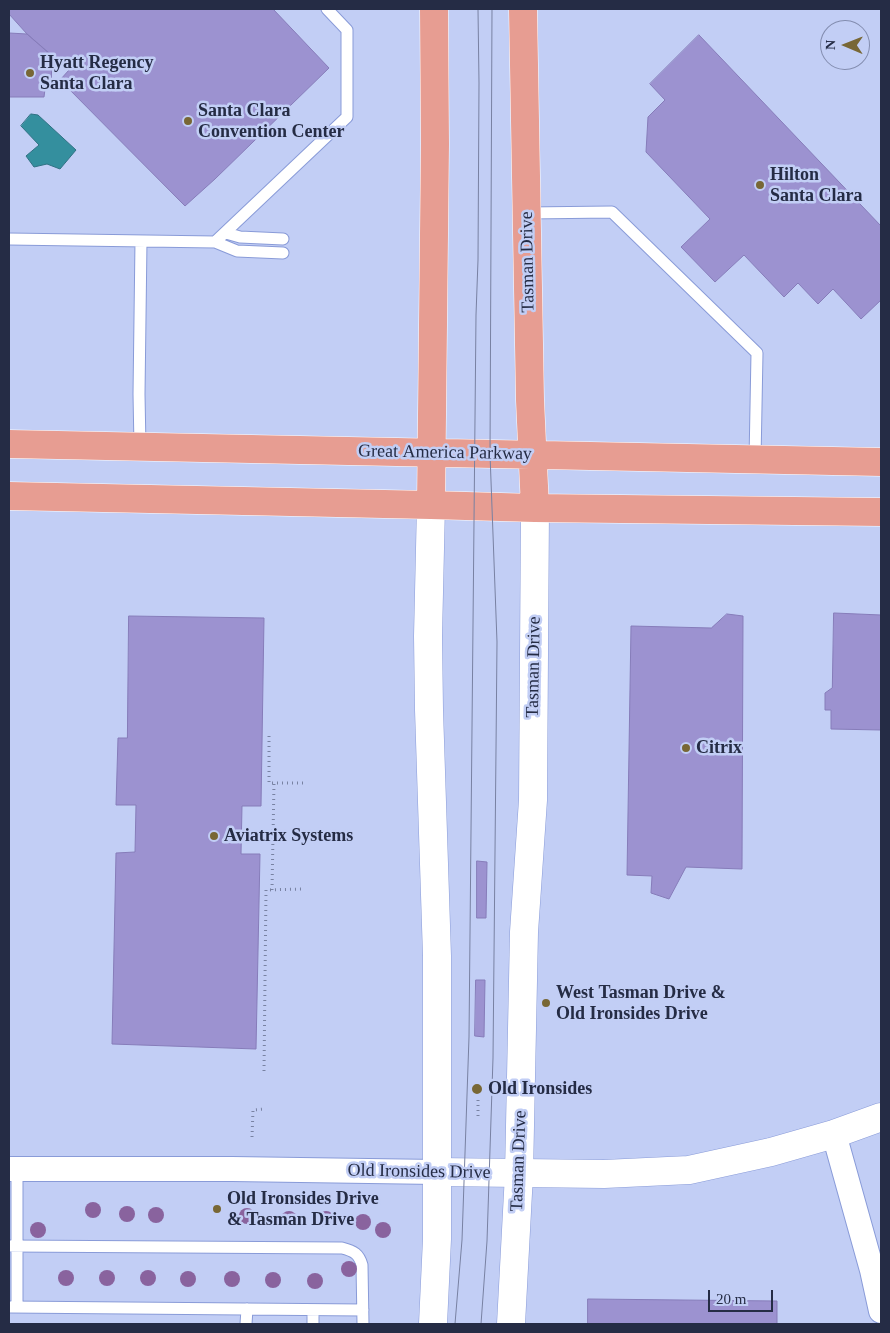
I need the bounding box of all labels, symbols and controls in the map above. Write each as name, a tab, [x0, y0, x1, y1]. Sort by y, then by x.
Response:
north arrow	[820, 20, 870, 70]
text: N	[823, 40, 838, 50]
place label: Hyatt Regency Santa Clara	[40, 52, 153, 94]
marker: Hyatt Regency Santa Clara	[24, 67, 36, 79]
place label: Santa Clara Convention Center	[198, 100, 344, 142]
marker: Santa Clara Convention Center	[182, 115, 194, 127]
place label: Hilton Santa Clara	[770, 164, 863, 206]
marker: Hilton Santa Clara	[754, 179, 766, 191]
street label: Tasman Drive	[516, 211, 540, 313]
street label: Great America Parkway	[358, 441, 532, 465]
street label: Tasman Drive	[522, 616, 546, 718]
place label: Citrix	[696, 737, 742, 759]
marker: Citrix	[680, 742, 692, 754]
place label: Aviatrix Systems	[224, 825, 353, 847]
marker: Aviatrix Systems	[208, 830, 220, 842]
place label: West Tasman Drive & Old Ironsides Drive	[556, 982, 726, 1024]
marker: West Tasman Drive & Old Ironsides Drive	[540, 997, 552, 1009]
place label: Old Ironsides	[488, 1078, 592, 1100]
marker: Old Ironsides	[470, 1082, 484, 1096]
street label: Tasman Drive	[506, 1110, 532, 1212]
street label: Old Ironsides Drive	[347, 1160, 491, 1184]
place label: Old Ironsides Drive & Tasman Drive	[227, 1188, 379, 1230]
marker: Old Ironsides Drive & Tasman Drive	[211, 1203, 223, 1215]
scale bar	[710, 1280, 775, 1312]
text: 20 m	[716, 1291, 746, 1307]

